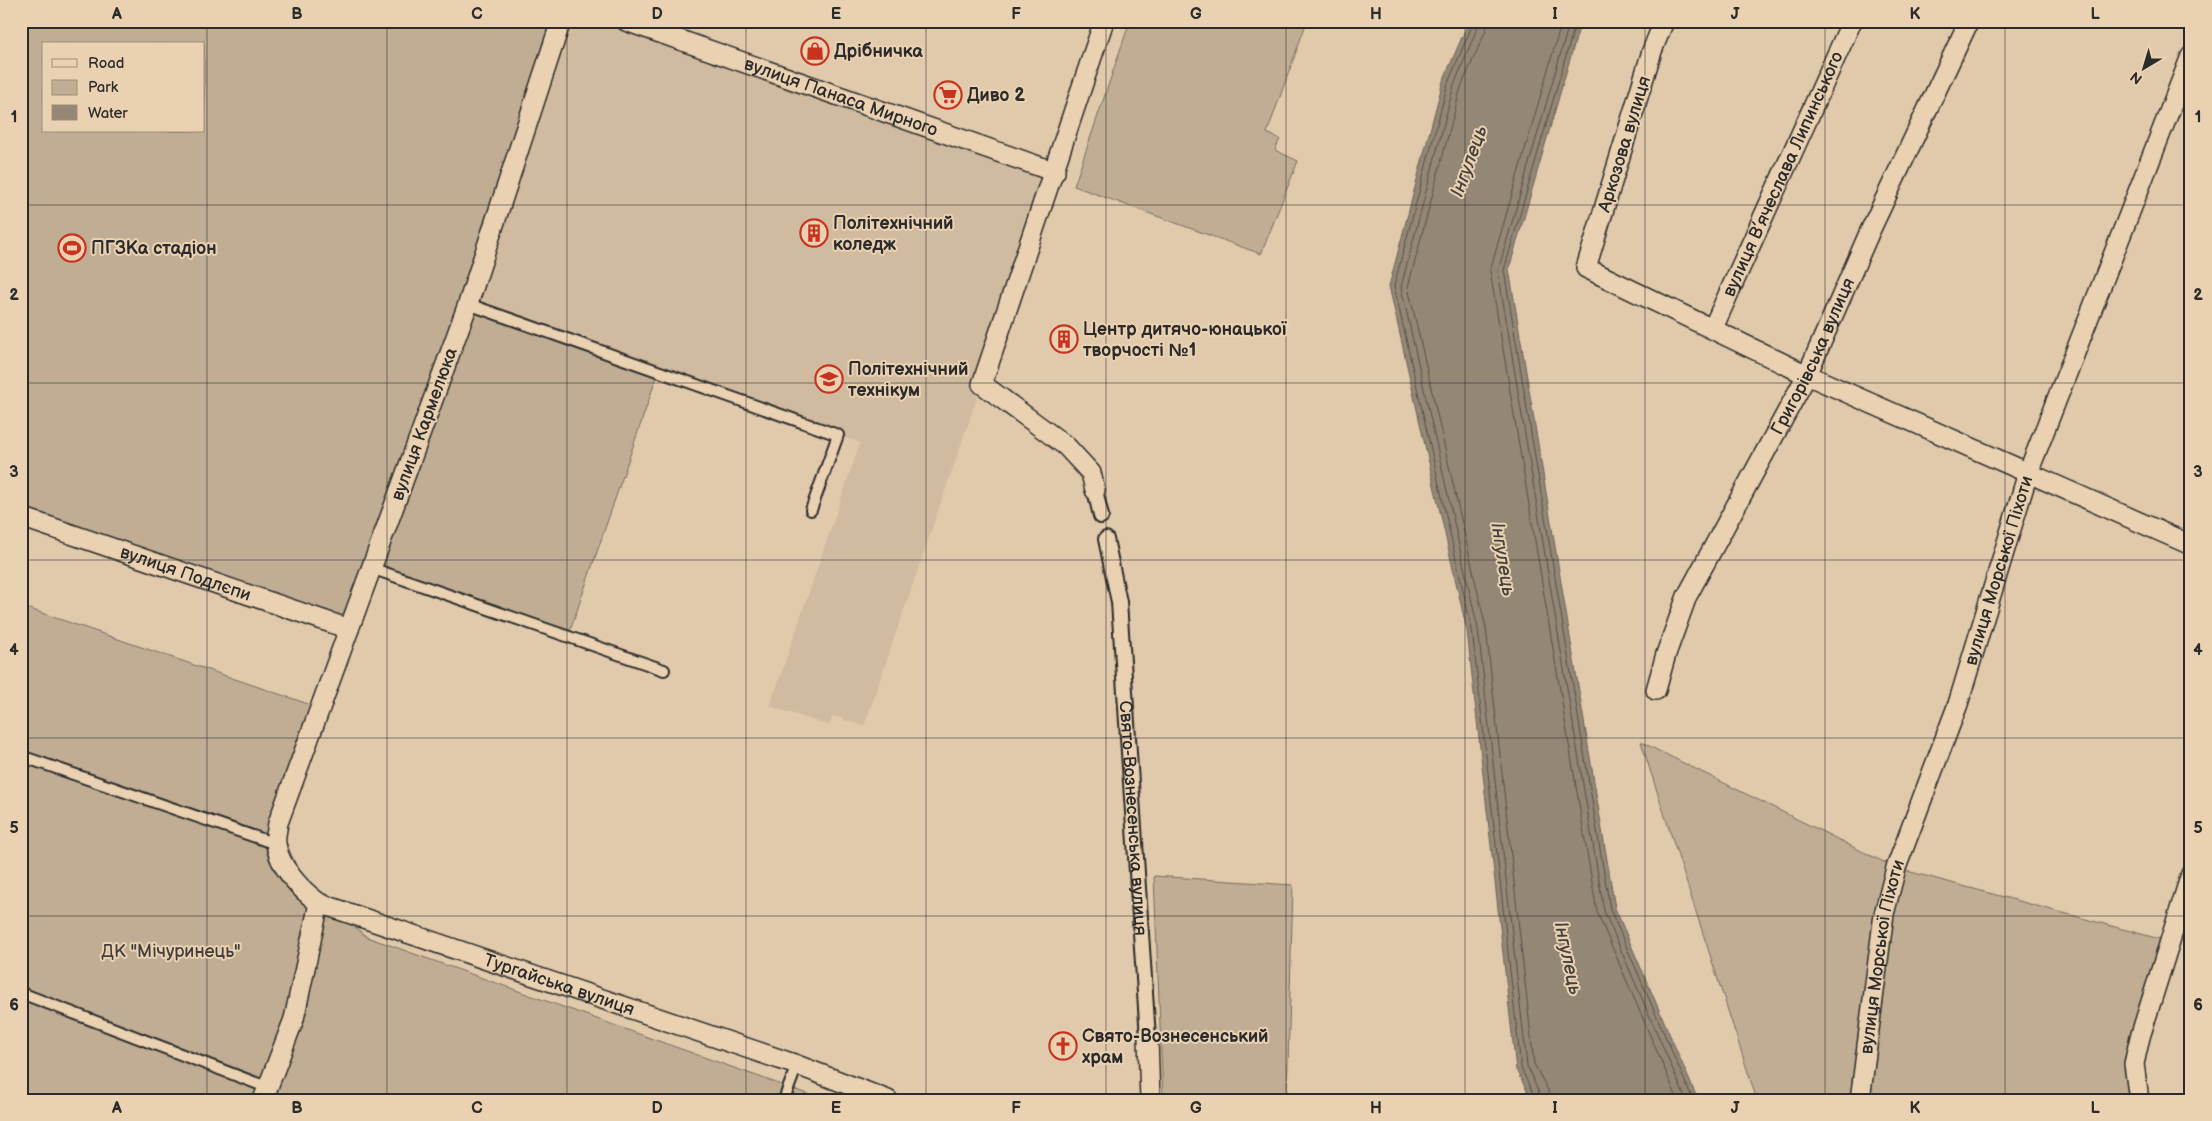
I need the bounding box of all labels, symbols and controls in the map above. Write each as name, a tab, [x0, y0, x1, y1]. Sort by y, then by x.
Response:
text: A	[111, 5, 122, 24]
text: B	[291, 5, 303, 24]
text: C	[471, 5, 483, 24]
text: D	[651, 5, 663, 24]
text: E	[831, 5, 841, 24]
text: F	[1011, 5, 1021, 24]
text: G	[1190, 5, 1202, 24]
text: H	[1370, 5, 1382, 24]
text: I	[1552, 5, 1558, 24]
text: J	[1731, 5, 1740, 24]
text: K	[1910, 5, 1921, 24]
text: L	[2090, 5, 2100, 24]
shop icon: Дрібничка	[800, 36, 830, 66]
place label: Дрібничка	[834, 41, 923, 62]
legend	[42, 42, 205, 132]
north arrow	[2120, 42, 2170, 92]
street label: вулиця В’ячеслава Липинського	[1719, 48, 1848, 300]
street label: вулиця Панаса Мирного	[741, 53, 940, 141]
text: Road	[88, 54, 124, 73]
text: N	[2127, 68, 2146, 88]
street label: Аркозова вулиця	[1594, 74, 1655, 216]
text: Park	[88, 78, 119, 97]
supermarket icon: Диво 2	[933, 80, 963, 110]
place label: Диво 2	[967, 85, 1025, 106]
text: Water	[88, 104, 128, 123]
text: 1	[11, 108, 17, 127]
text: 1	[2195, 108, 2201, 127]
water label: Інгулець	[1446, 123, 1493, 200]
place label: Політехнічний коледж	[833, 213, 954, 255]
building icon: Політехнічний коледж	[799, 218, 829, 248]
sports icon: ПГЗКа стадіон	[57, 233, 87, 263]
place label: ПГЗКа стадіон	[91, 238, 217, 259]
street label: Григорівська вулиця	[1767, 275, 1859, 438]
text: 2	[9, 286, 19, 305]
text: 2	[2193, 286, 2203, 305]
place label: Центр дитячо-юнацької творчості №1	[1083, 319, 1287, 361]
building icon: Центр дитячо-юнацької творчості №1	[1049, 324, 1079, 354]
street label: вулиця Кармелюка	[387, 344, 462, 504]
place label: Політехнічний технікум	[848, 359, 969, 401]
school or university icon: Політехнічний технікум	[814, 364, 844, 394]
text: 3	[9, 463, 19, 482]
text: 3	[2193, 463, 2203, 482]
street label: вулиця Морської Піхоти	[1960, 473, 2038, 668]
water label: Інгулець	[1485, 521, 1520, 598]
street label: вулиця Подлєпи	[117, 542, 254, 606]
text: 4	[9, 641, 19, 660]
text: 4	[2193, 641, 2203, 660]
street label: Свято-Вознесенська вулиця	[1115, 700, 1151, 936]
text: 5	[9, 819, 19, 838]
text: 5	[2193, 819, 2203, 838]
street label: вулиця Морської Піхоти	[1856, 857, 1909, 1055]
water label: Інгулець	[1549, 920, 1587, 997]
park label: ДК "Мічуринець"	[101, 941, 241, 962]
street label: Тургайська вулиця	[481, 950, 637, 1020]
text: 6	[9, 996, 19, 1015]
text: 6	[2193, 996, 2203, 1015]
place label: Свято-Вознесенський храм	[1082, 1026, 1268, 1068]
church icon: Свято-Вознесенський храм	[1048, 1031, 1078, 1061]
text: A	[111, 1099, 122, 1118]
text: B	[291, 1099, 303, 1118]
text: C	[471, 1099, 483, 1118]
text: D	[651, 1099, 663, 1118]
text: E	[831, 1099, 841, 1118]
text: F	[1011, 1099, 1021, 1118]
text: G	[1190, 1099, 1202, 1118]
text: H	[1370, 1099, 1382, 1118]
text: I	[1552, 1099, 1558, 1118]
text: J	[1731, 1099, 1740, 1118]
text: K	[1910, 1099, 1921, 1118]
text: L	[2090, 1099, 2100, 1118]

